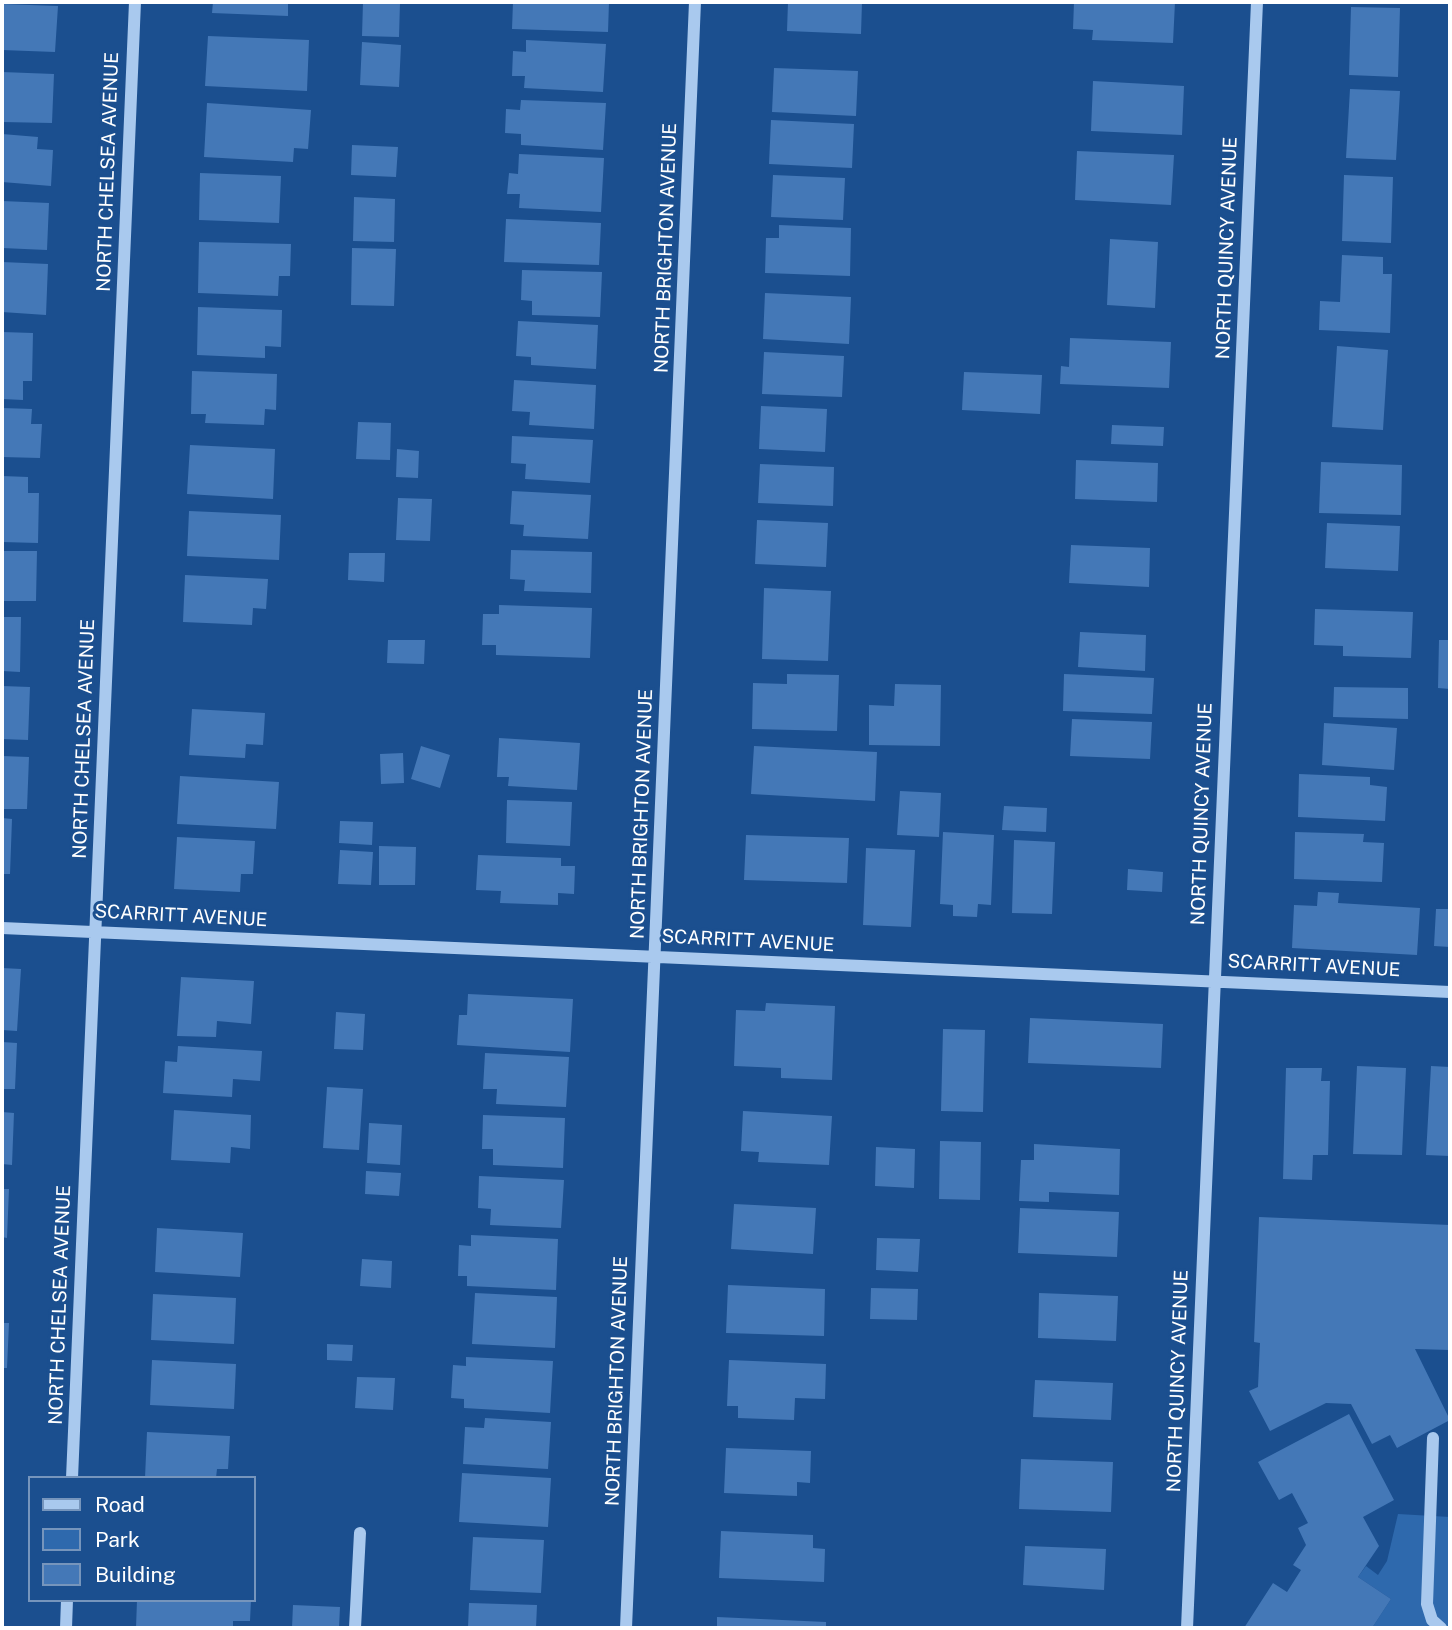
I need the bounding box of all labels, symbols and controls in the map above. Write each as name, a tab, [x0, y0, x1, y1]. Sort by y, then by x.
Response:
street label: NORTH CHELSEA AVENUE	[92, 52, 124, 292]
street label: NORTH BRIGHTON AVENUE	[650, 123, 682, 373]
street label: NORTH QUINCY AVENUE	[1212, 136, 1242, 360]
street label: NORTH CHELSEA AVENUE	[68, 619, 100, 859]
street label: NORTH BRIGHTON AVENUE	[626, 689, 658, 939]
street label: NORTH QUINCY AVENUE	[1187, 702, 1217, 926]
street label: SCARRITT AVENUE	[94, 900, 268, 932]
street label: SCARRITT AVENUE	[661, 925, 835, 957]
street label: SCARRITT AVENUE	[1227, 950, 1401, 982]
street label: NORTH CHELSEA AVENUE	[44, 1185, 76, 1425]
street label: NORTH BRIGHTON AVENUE	[601, 1256, 633, 1506]
street label: NORTH QUINCY AVENUE	[1163, 1269, 1193, 1493]
legend	[28, 1476, 256, 1602]
text: Road	[95, 1492, 145, 1517]
text: Park	[95, 1527, 140, 1552]
text: Building	[95, 1562, 176, 1587]

